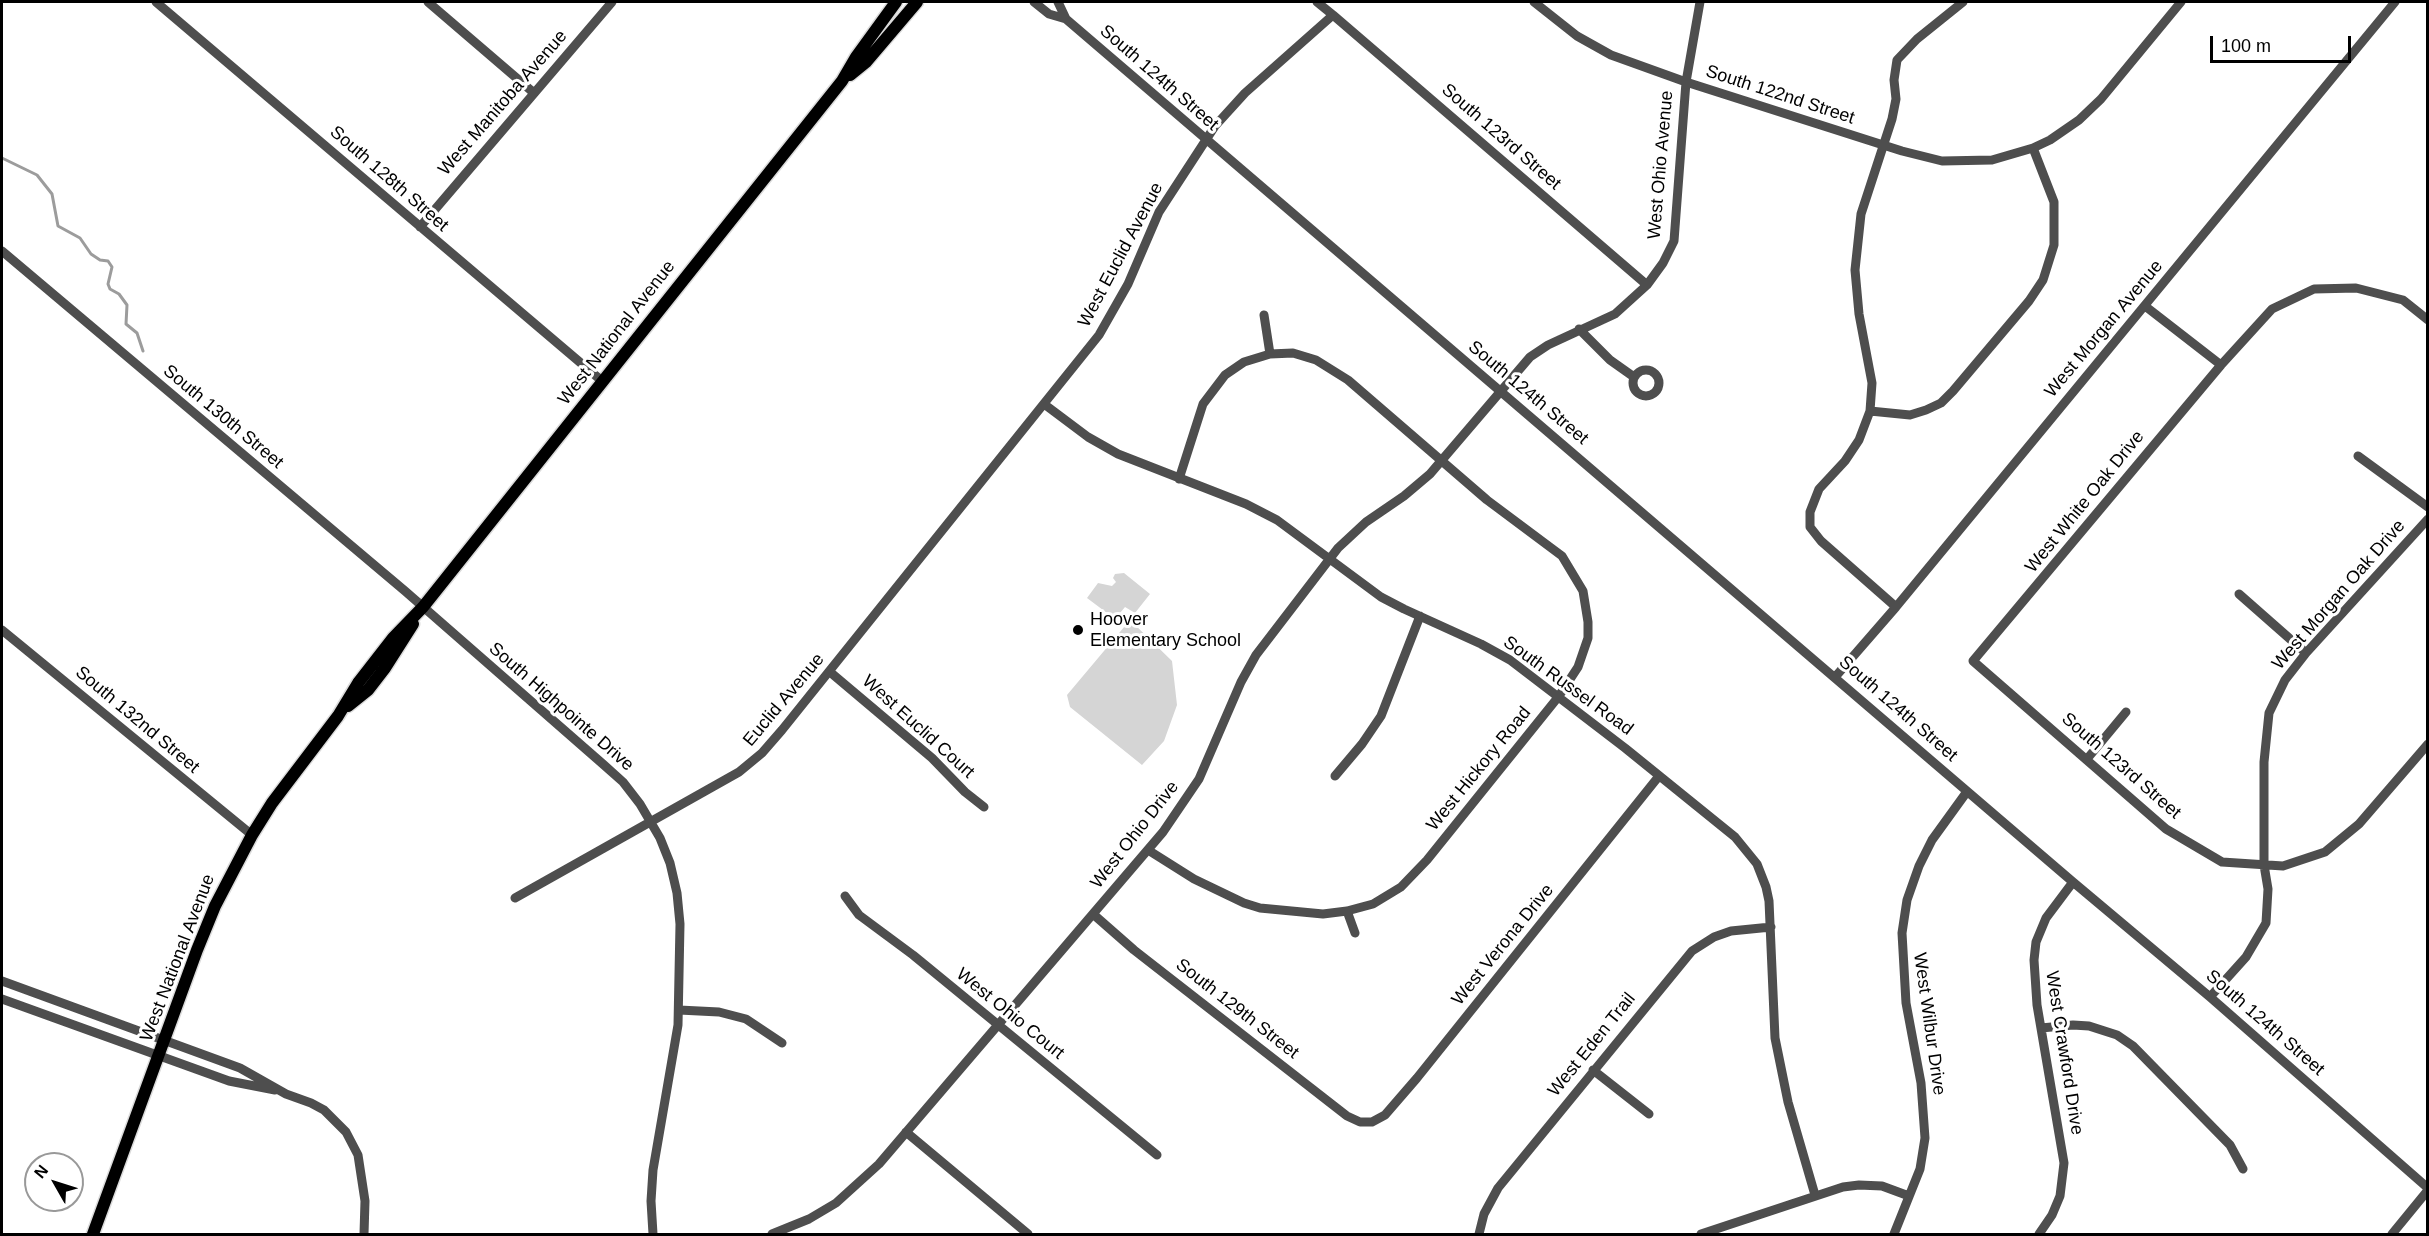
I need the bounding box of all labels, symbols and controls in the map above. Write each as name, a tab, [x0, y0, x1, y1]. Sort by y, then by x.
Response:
street label: South 124th Street	[1095, 21, 1223, 135]
scale bar	[2213, 24, 2354, 62]
street label: West Manitoba Avenue	[434, 26, 572, 180]
text: 100 m	[2221, 36, 2271, 56]
street label: South 122nd Street	[1703, 61, 1857, 129]
street label: South 123rd Street	[1437, 79, 1565, 195]
street label: West Ohio Avenue	[1644, 90, 1678, 240]
street label: South 128th Street	[325, 122, 453, 236]
street label: West Euclid Avenue	[1074, 179, 1168, 331]
street label: West National Avenue	[554, 256, 680, 410]
street label: West Morgan Avenue	[2040, 256, 2168, 402]
street label: South 124th Street	[1464, 336, 1592, 450]
street label: South 130th Street	[159, 360, 287, 474]
street label: West White Oak Drive	[2021, 427, 2149, 577]
street label: West Morgan Oak Drive	[2268, 516, 2410, 674]
place label: Hoover Elementary School	[1090, 609, 1241, 652]
marker: Hoover Elementary School	[1071, 623, 1085, 637]
street label: South Russel Road	[1499, 632, 1637, 740]
street label: South Highpointe Drive	[484, 638, 638, 776]
street label: Euclid Avenue	[739, 649, 829, 751]
street label: South 124th Street	[1834, 652, 1962, 766]
street label: South 132nd Street	[71, 662, 203, 778]
street label: West Euclid Court	[857, 671, 979, 783]
street label: West Hickory Road	[1422, 702, 1536, 836]
street label: South 123rd Street	[2057, 708, 2185, 824]
street label: West Ohio Drive	[1086, 777, 1184, 893]
street label: West National Avenue	[136, 871, 220, 1045]
street label: West Verona Drive	[1447, 880, 1559, 1010]
street label: West Wilbur Drive	[1908, 951, 1950, 1097]
street label: South 129th Street	[1171, 954, 1303, 1064]
street label: West Ohio Court	[952, 964, 1068, 1064]
street label: South 124th Street	[2201, 966, 2329, 1080]
street label: West Crawford Drive	[2040, 969, 2088, 1137]
street label: West Eden Trail	[1544, 989, 1640, 1101]
north arrow	[24, 1152, 84, 1212]
text: N	[31, 1162, 51, 1181]

